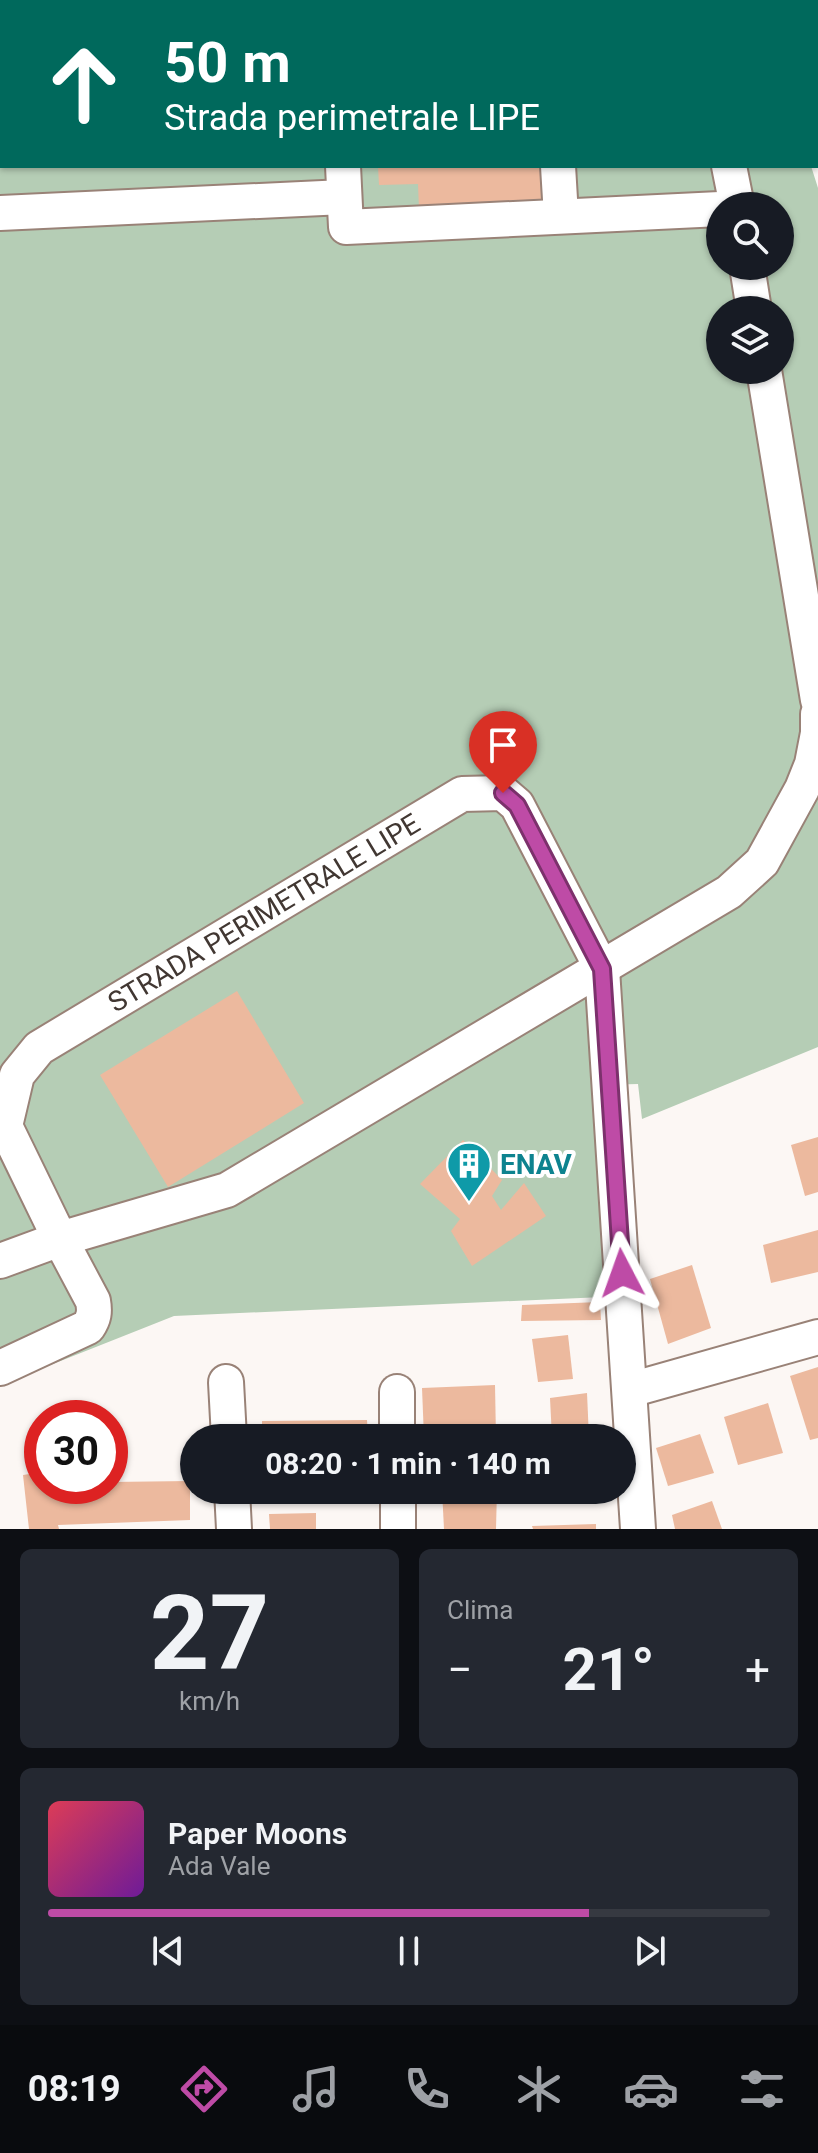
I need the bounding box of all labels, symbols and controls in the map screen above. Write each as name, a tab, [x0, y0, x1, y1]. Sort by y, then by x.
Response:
text: 50 m	[164, 30, 291, 96]
icon: ahead	[32, 32, 136, 136]
text: Strada perimetrale LIPE	[164, 97, 540, 139]
map controls	[706, 192, 794, 384]
button: search	[706, 192, 794, 280]
button: layers	[706, 296, 794, 384]
pin	[469, 711, 537, 793]
icon: arrive	[481, 723, 525, 767]
street label: STRADA PERIMETRALE LIPE	[102, 807, 426, 1019]
building icon: ENAV	[445, 1140, 493, 1203]
place label: ENAV	[500, 1148, 572, 1181]
position arrow	[580, 1231, 664, 1315]
speed limit sign: 30	[24, 1400, 128, 1504]
text: 08:20 · 1 min · 140 m	[265, 1446, 551, 1481]
text: 27	[150, 1573, 269, 1694]
text: Clima	[447, 1595, 514, 1625]
text: 21°	[562, 1634, 655, 1705]
text: −	[447, 1644, 472, 1696]
text: +	[745, 1644, 770, 1696]
text: km/h	[179, 1686, 240, 1716]
text: Paper Moons	[168, 1816, 347, 1851]
text: Ada Vale	[168, 1851, 270, 1881]
icon: previous	[146, 1929, 190, 1973]
icon: pause	[387, 1929, 431, 1973]
icon: next	[628, 1929, 672, 1973]
icon: directions	[176, 2061, 232, 2117]
icon: music	[288, 2061, 344, 2117]
icon: phone	[399, 2061, 455, 2117]
icon: climate	[511, 2061, 567, 2117]
icon: car	[623, 2061, 679, 2117]
icon: filters	[734, 2061, 790, 2117]
text: 08:19	[28, 2068, 121, 2110]

